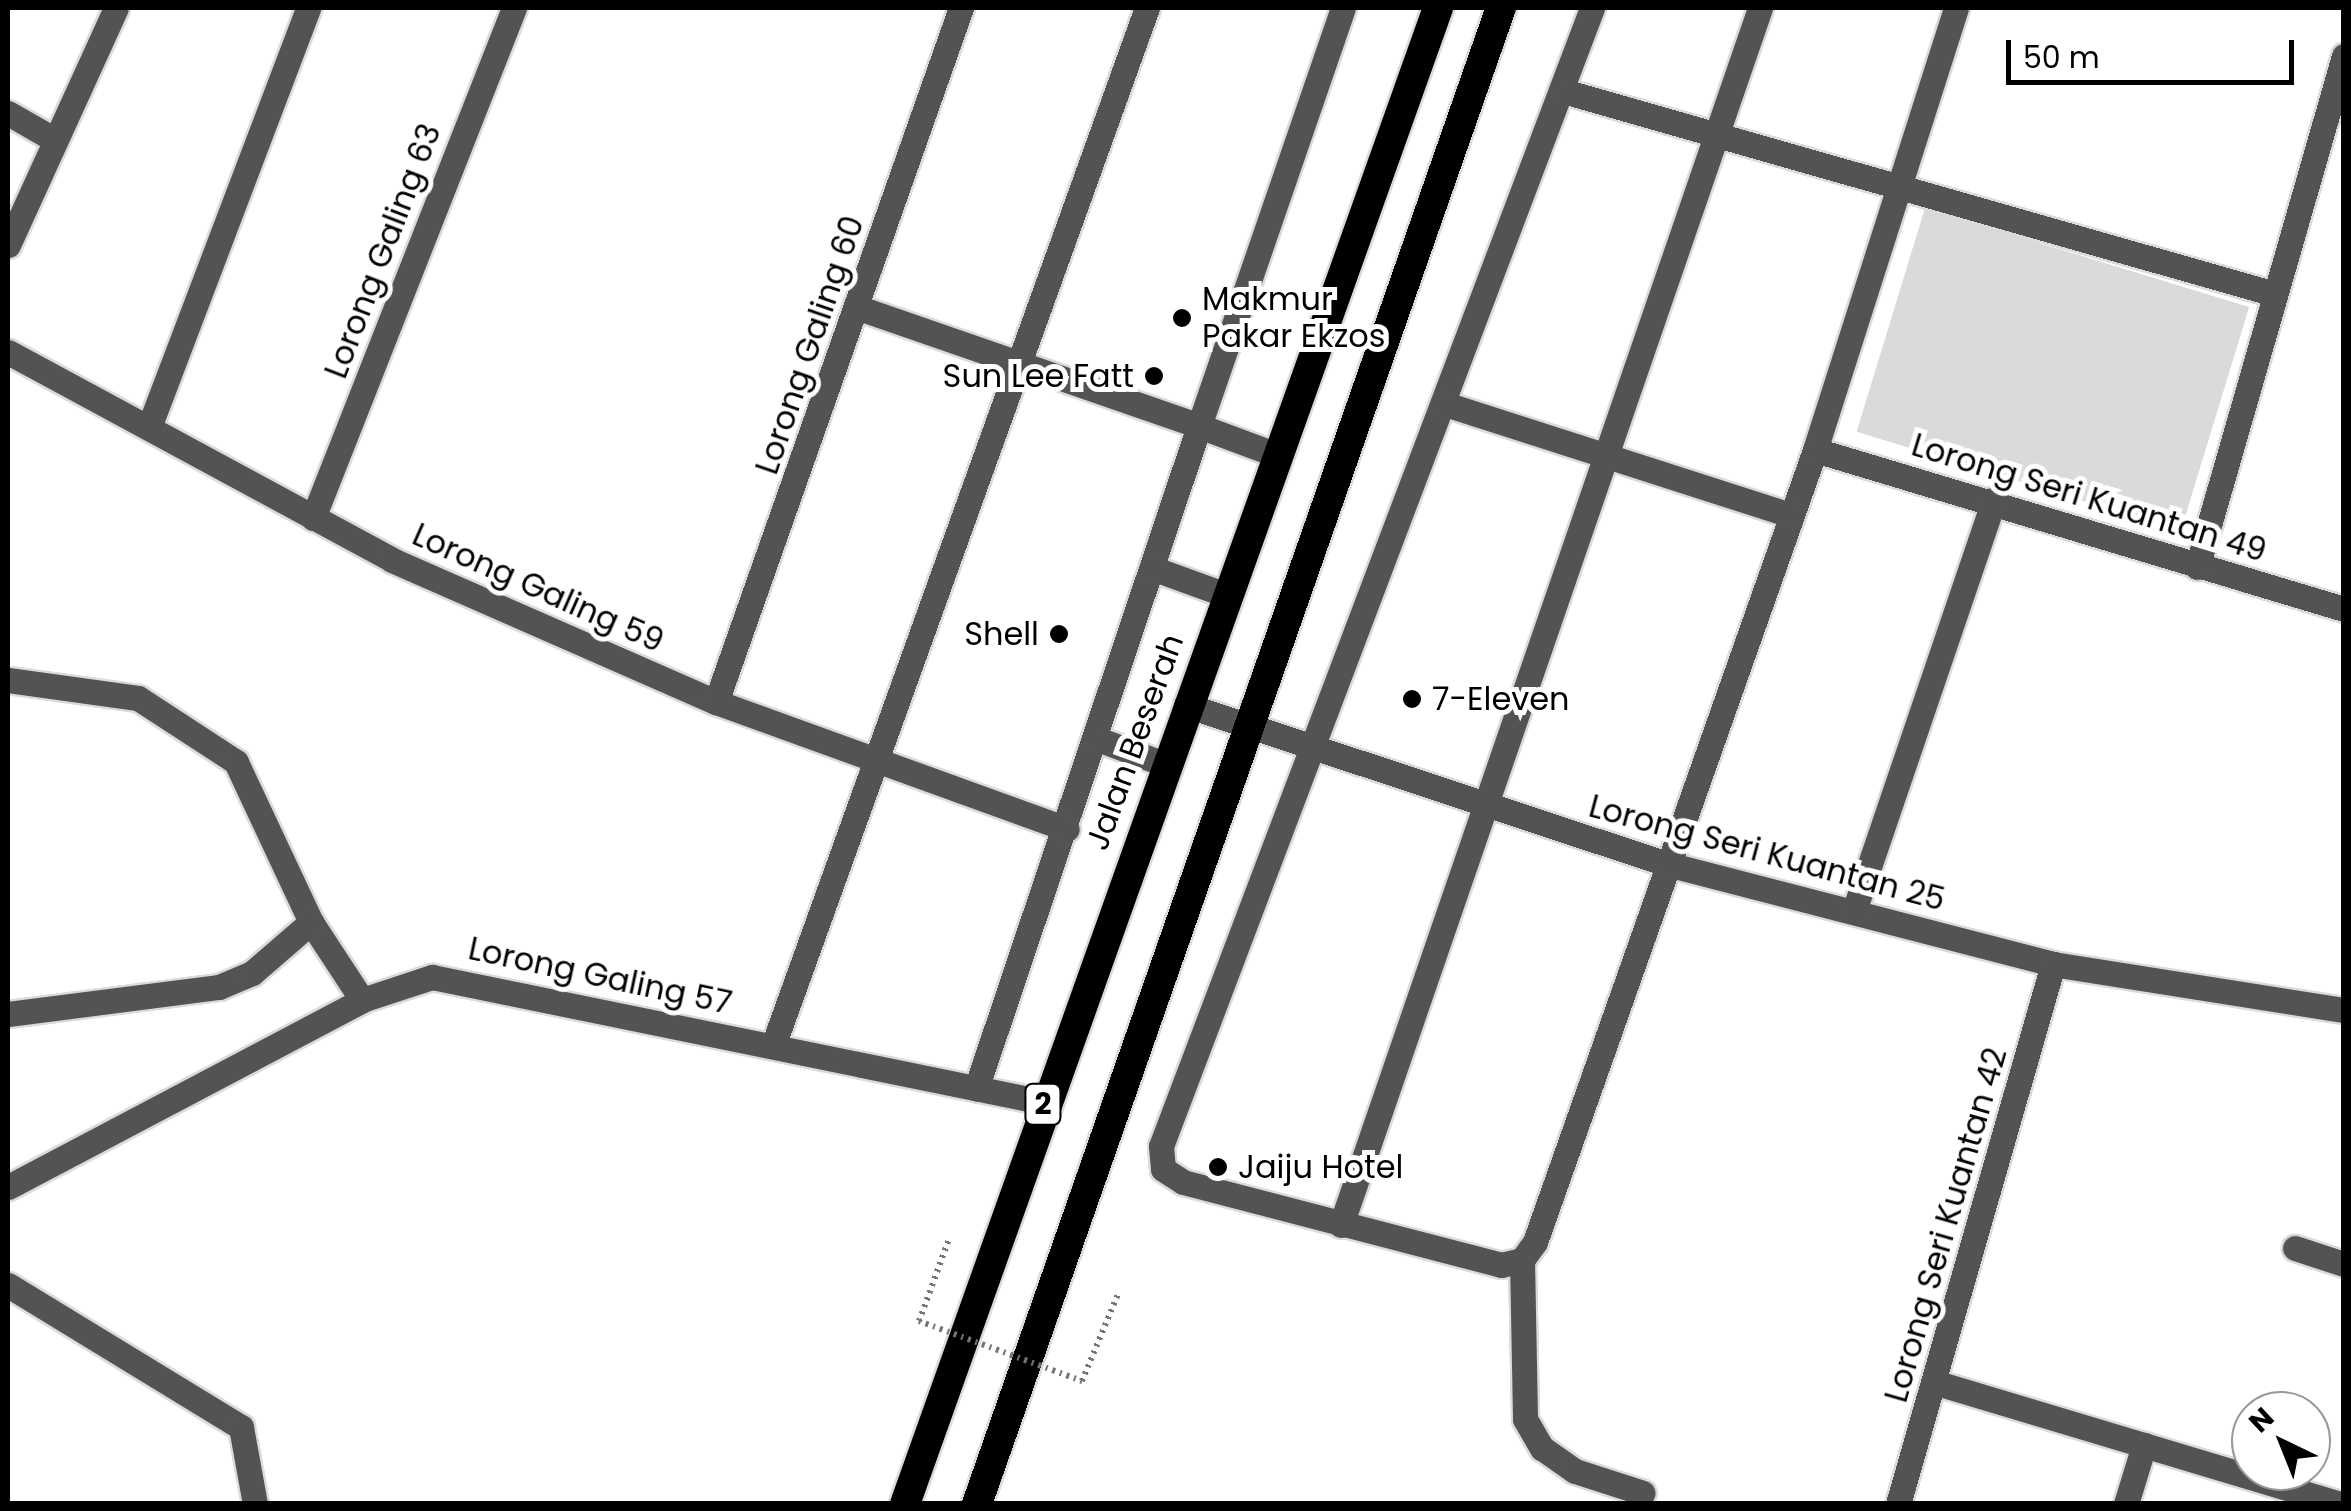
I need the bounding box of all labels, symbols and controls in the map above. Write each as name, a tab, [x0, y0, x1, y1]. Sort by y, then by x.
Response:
scale bar	[2011, 20, 2298, 82]
text: 50 m	[2023, 36, 2100, 79]
street label: Lorong Galing 63	[317, 118, 449, 384]
street label: Lorong Galing 60	[748, 211, 872, 479]
place label: Makmur Pakar Ekzos	[1202, 281, 1385, 356]
marker: Makmur Pakar Ekzos	[1171, 307, 1193, 329]
place label: Sun Lee Fatt	[943, 357, 1134, 395]
marker: Sun Lee Fatt	[1143, 365, 1165, 387]
street label: Lorong Seri Kuantan 49	[1907, 426, 2271, 570]
street label: Lorong Galing 59	[407, 515, 669, 661]
place label: Shell	[964, 615, 1039, 653]
marker: Shell	[1048, 623, 1070, 645]
street label: Jalan Beserah	[1078, 629, 1192, 855]
place label: 7-Eleven	[1432, 680, 1570, 718]
marker: 7-Eleven	[1401, 688, 1423, 710]
street label: Lorong Seri Kuantan 25	[1585, 787, 1949, 919]
street label: Lorong Galing 57	[465, 929, 735, 1023]
street label: Lorong Seri Kuantan 42	[1877, 1043, 2015, 1407]
road number: 2	[1023, 1079, 1063, 1129]
place label: Jaiju Hotel	[1238, 1148, 1403, 1186]
marker: Jaiju Hotel	[1207, 1156, 1229, 1178]
north arrow	[2231, 1391, 2331, 1491]
text: N	[2241, 1399, 2283, 1442]

